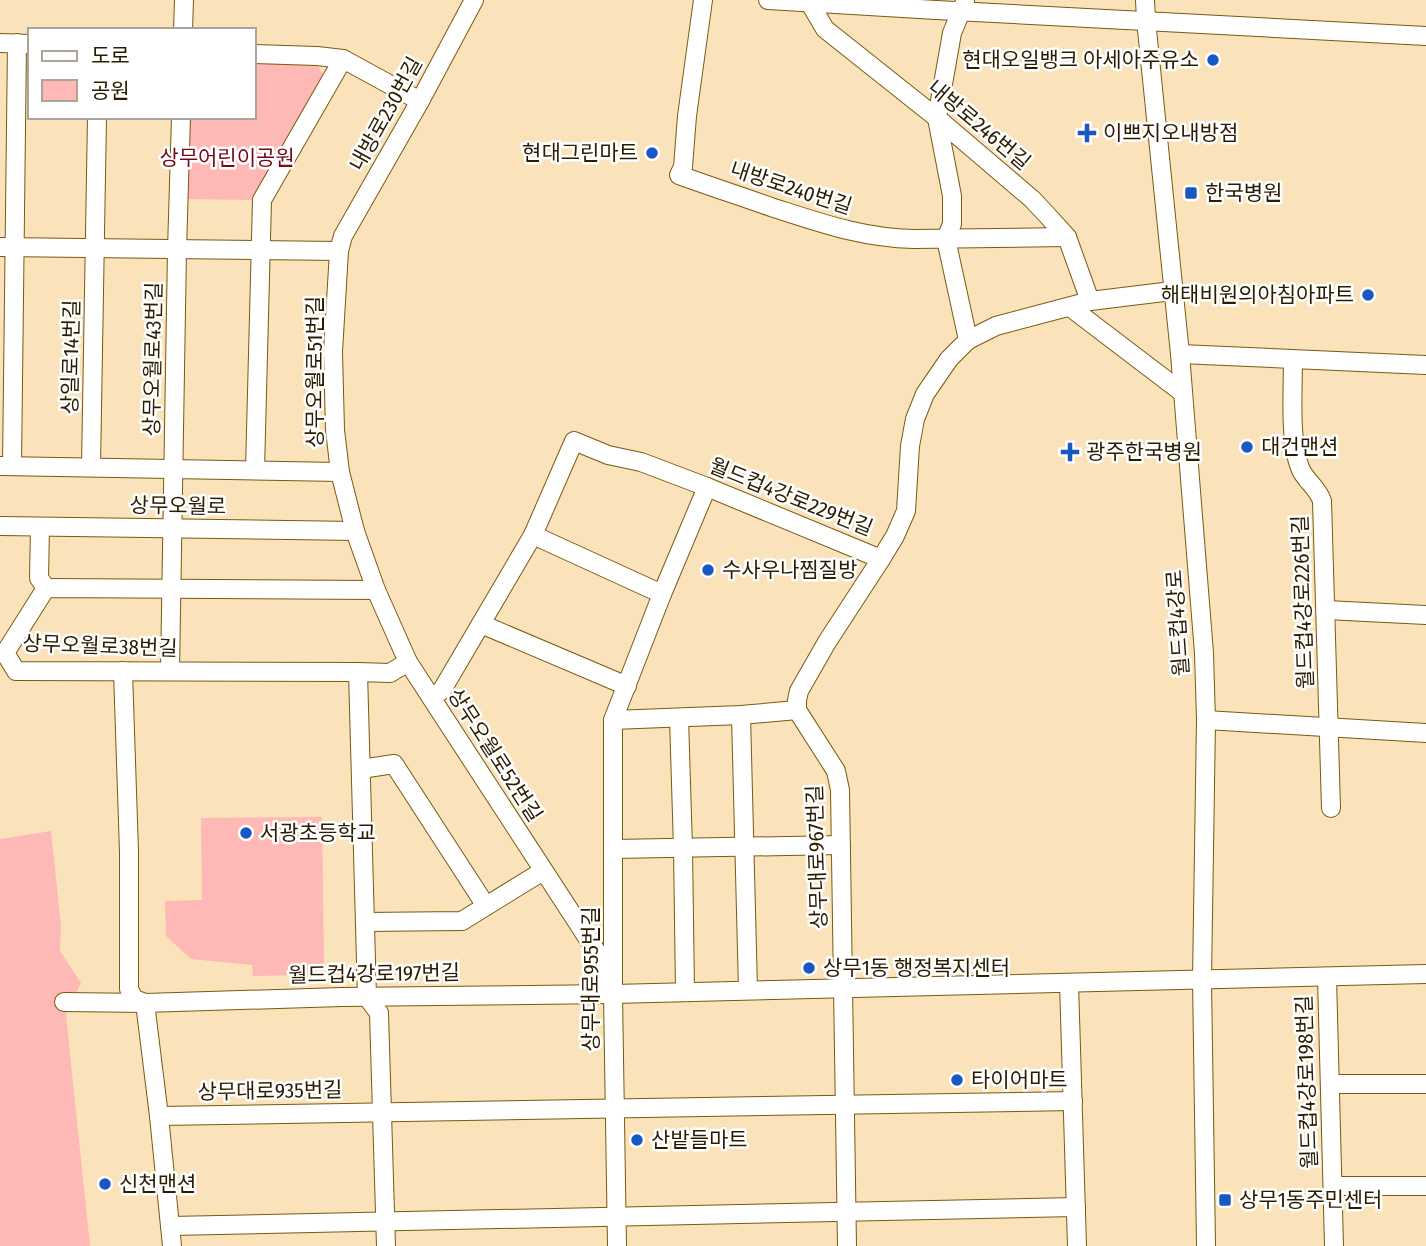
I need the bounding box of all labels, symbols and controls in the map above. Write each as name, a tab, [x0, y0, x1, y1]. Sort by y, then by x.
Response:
legend	[28, 28, 256, 119]
text: 도로	[91, 43, 130, 69]
place label: 현대오일뱅크 아세아주유소	[962, 47, 1199, 73]
street label: 내방로230번길	[344, 52, 428, 176]
marker: 현대오일뱅크 아세아주유소	[1205, 52, 1221, 68]
street label: 내방로246번길	[922, 75, 1036, 175]
text: 공원	[91, 78, 130, 104]
place label: 이쁘지오내방점	[1103, 120, 1238, 146]
marker: 이쁘지오내방점	[1077, 123, 1097, 143]
place label: 현대그린마트	[522, 140, 638, 166]
park label: 상무어린이공원	[159, 145, 295, 171]
marker: 현대그린마트	[644, 145, 660, 161]
street label: 내방로240번길	[727, 156, 855, 220]
place label: 한국병원	[1205, 180, 1282, 206]
marker: 한국병원	[1183, 185, 1199, 201]
street label: 상무오월로43번길	[139, 281, 167, 437]
place label: 해태비원의아침아파트	[1161, 282, 1354, 308]
marker: 해태비원의아침아파트	[1360, 287, 1376, 303]
street label: 상무오월로51번길	[302, 296, 328, 448]
street label: 상일로14번길	[57, 299, 85, 415]
place label: 대건맨션	[1261, 434, 1338, 460]
place label: 광주한국병원	[1086, 439, 1202, 465]
marker: 대건맨션	[1239, 439, 1255, 455]
marker: 광주한국병원	[1060, 442, 1080, 462]
street label: 월드컵4강로229번길	[705, 452, 877, 542]
street label: 상무오월로	[129, 492, 227, 520]
street label: 월드컵4강로226번길	[1287, 514, 1319, 690]
place label: 수사우나찜질방	[722, 557, 857, 583]
marker: 수사우나찜질방	[700, 562, 716, 578]
street label: 월드컵4강로	[1161, 569, 1195, 677]
street label: 상무오월로38번길	[22, 630, 178, 662]
street label: 상무오월로52번길	[442, 683, 548, 827]
street label: 상무대로967번길	[801, 784, 833, 930]
place label: 서광초등학교	[260, 820, 376, 846]
marker: 서광초등학교	[238, 825, 254, 841]
street label: 상무대로955번길	[578, 906, 604, 1052]
place label: 상무1동 행정복지센터	[823, 955, 1010, 981]
street label: 월드컵4강로197번길	[288, 960, 460, 988]
marker: 상무1동 행정복지센터	[801, 960, 817, 976]
street label: 월드컵4강로198번길	[1291, 994, 1323, 1170]
place label: 타이어마트	[971, 1067, 1068, 1093]
marker: 타이어마트	[949, 1072, 965, 1088]
street label: 상무대로935번길	[197, 1077, 343, 1105]
place label: 산밭들마트	[651, 1127, 748, 1153]
marker: 산밭들마트	[629, 1132, 645, 1148]
place label: 신천맨션	[119, 1171, 196, 1197]
marker: 신천맨션	[97, 1176, 113, 1192]
place label: 상무1동주민센터	[1239, 1187, 1382, 1213]
marker: 상무1동주민센터	[1217, 1192, 1233, 1208]

